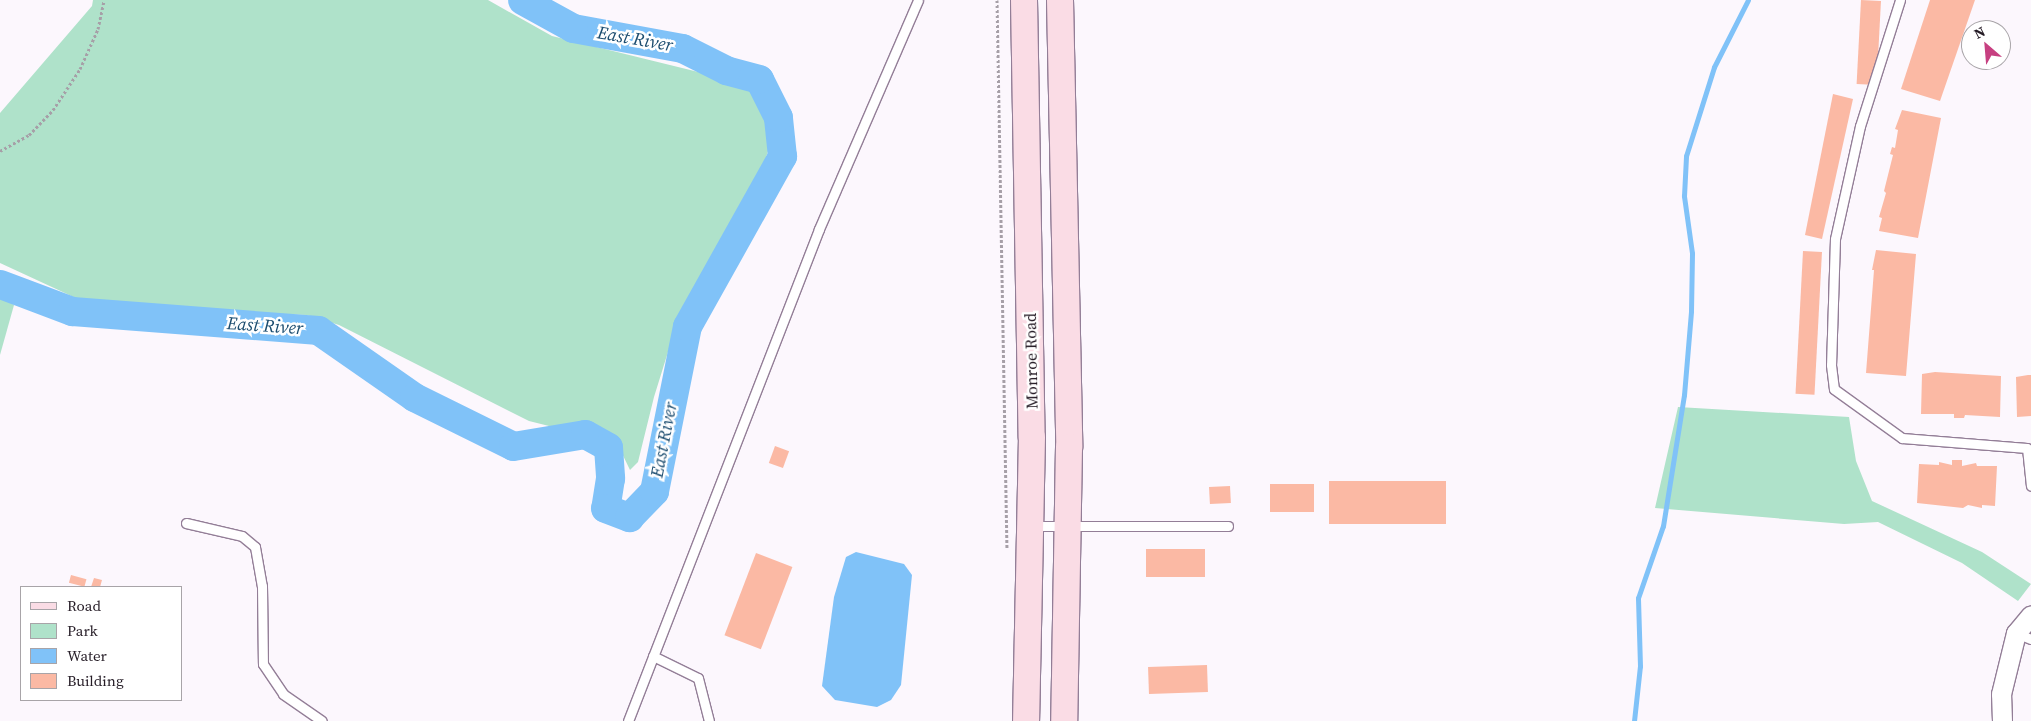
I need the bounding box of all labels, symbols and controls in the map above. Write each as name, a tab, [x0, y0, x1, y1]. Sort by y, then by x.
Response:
north arrow	[1961, 20, 2011, 70]
text: N	[1971, 21, 1989, 44]
water label: East River	[596, 22, 674, 56]
water label: East River	[226, 313, 304, 339]
street label: Monroe Road	[1021, 313, 1041, 409]
water label: East River	[646, 400, 682, 480]
legend	[20, 586, 182, 701]
text: Road	[67, 595, 101, 616]
text: Park	[67, 620, 98, 641]
text: Water	[67, 645, 107, 666]
text: Building	[67, 670, 124, 691]

